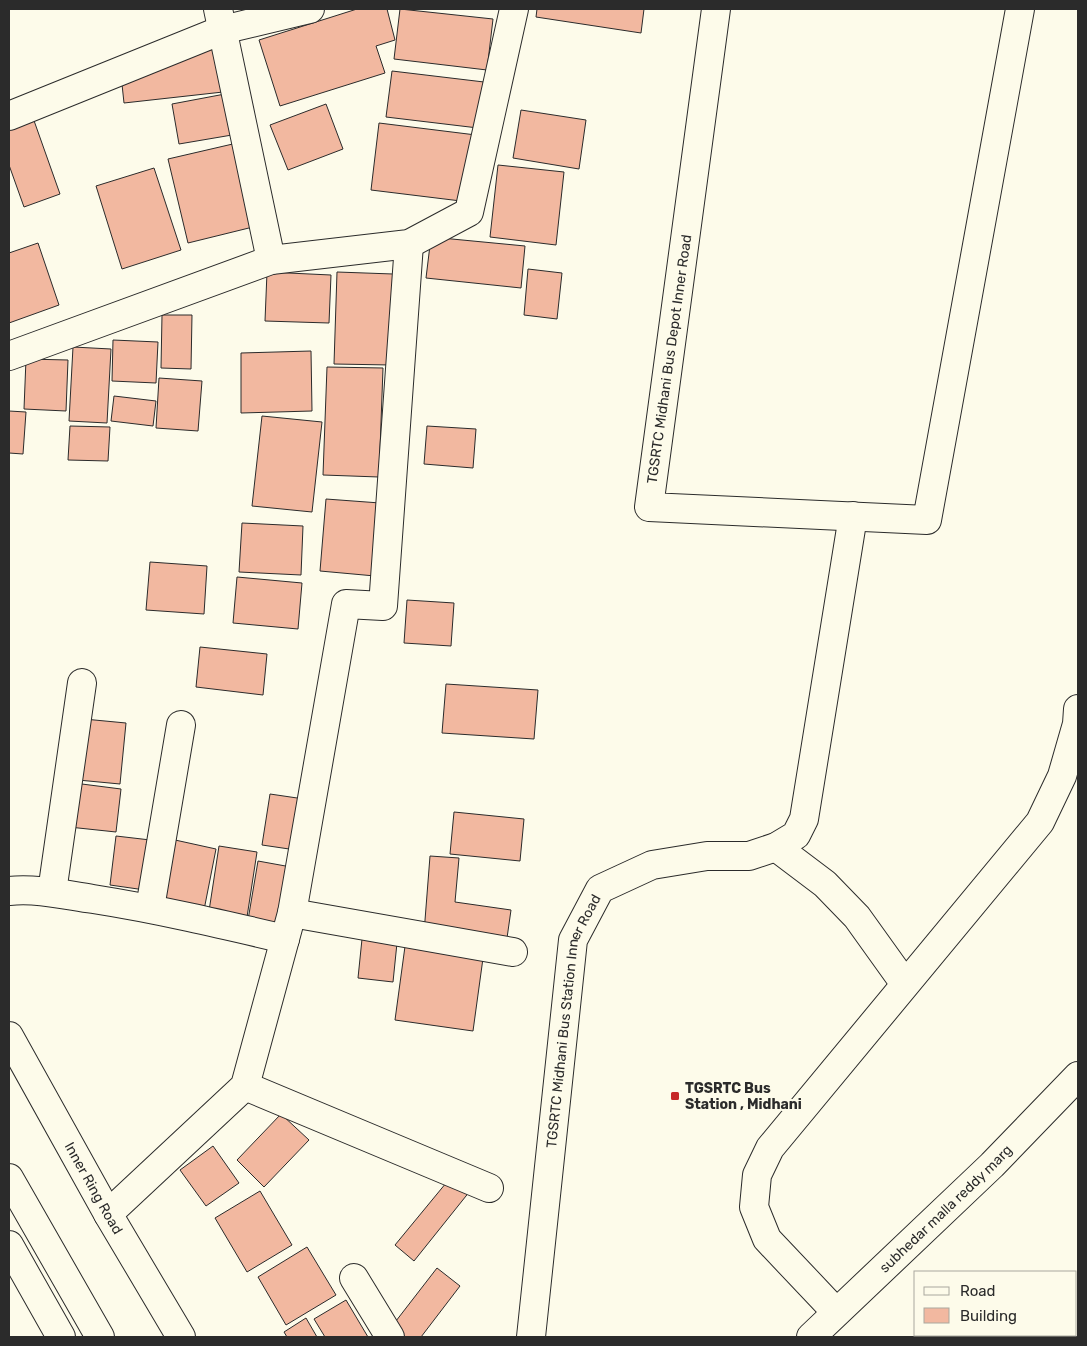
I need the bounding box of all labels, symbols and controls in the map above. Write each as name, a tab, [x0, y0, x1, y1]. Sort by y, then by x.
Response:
street label: TGSRTC Midhani Bus Depot Inner Road	[644, 233, 695, 485]
street label: TGSRTC Midhani Bus Station Inner Road	[543, 891, 605, 1149]
place label: TGSRTC Bus Station , Midhani	[685, 1080, 802, 1113]
marker: TGSRTC Bus Station , Midhani	[669, 1090, 681, 1102]
street label: Inner Ring Road	[61, 1139, 126, 1237]
street label: subhedar malla reddy marg	[876, 1142, 1016, 1276]
legend	[914, 1271, 1077, 1336]
text: Road	[960, 1282, 996, 1300]
text: Building	[960, 1307, 1017, 1325]

